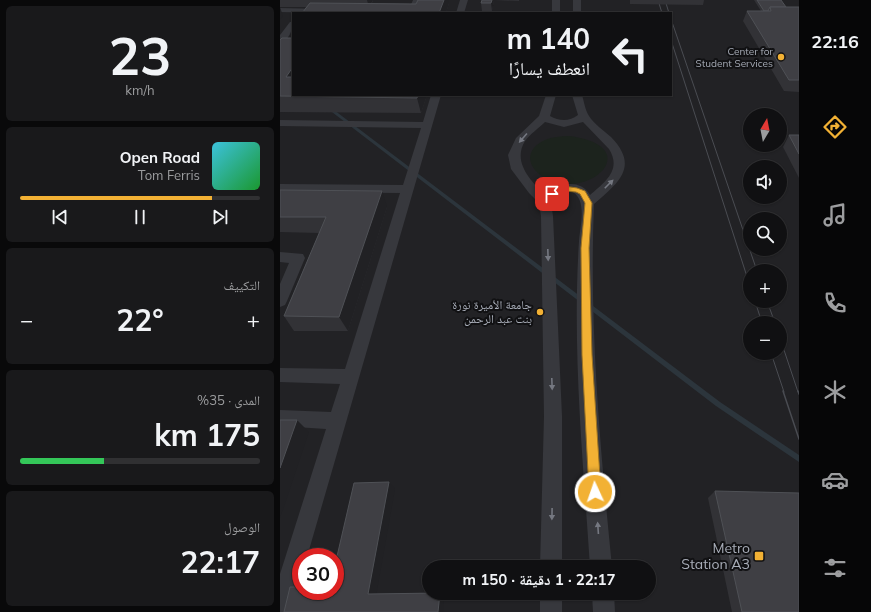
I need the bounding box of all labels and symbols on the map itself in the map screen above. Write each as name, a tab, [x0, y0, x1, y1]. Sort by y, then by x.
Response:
place label: Center for Student Services	[696, 45, 773, 70]
marker: Center for Student Services	[776, 52, 786, 62]
north arrow	[743, 108, 787, 152]
one-way arrow	[519, 133, 528, 143]
pin	[535, 177, 569, 211]
one-way arrow	[605, 179, 614, 189]
one-way arrow	[545, 249, 551, 262]
place label: جامعة الأميرة نورة بنت عبد الرحمن	[452, 297, 532, 326]
marker: جامعة الأميرة نورة بنت عبد الرحمن	[535, 307, 545, 317]
one-way arrow	[549, 378, 555, 391]
position arrow	[574, 471, 616, 513]
one-way arrow	[549, 508, 555, 521]
one-way arrow	[594, 522, 601, 534]
place label: Metro Station A3	[681, 539, 750, 573]
speed limit sign: 30	[292, 548, 344, 600]
marker: Metro Station A3	[753, 550, 765, 562]

